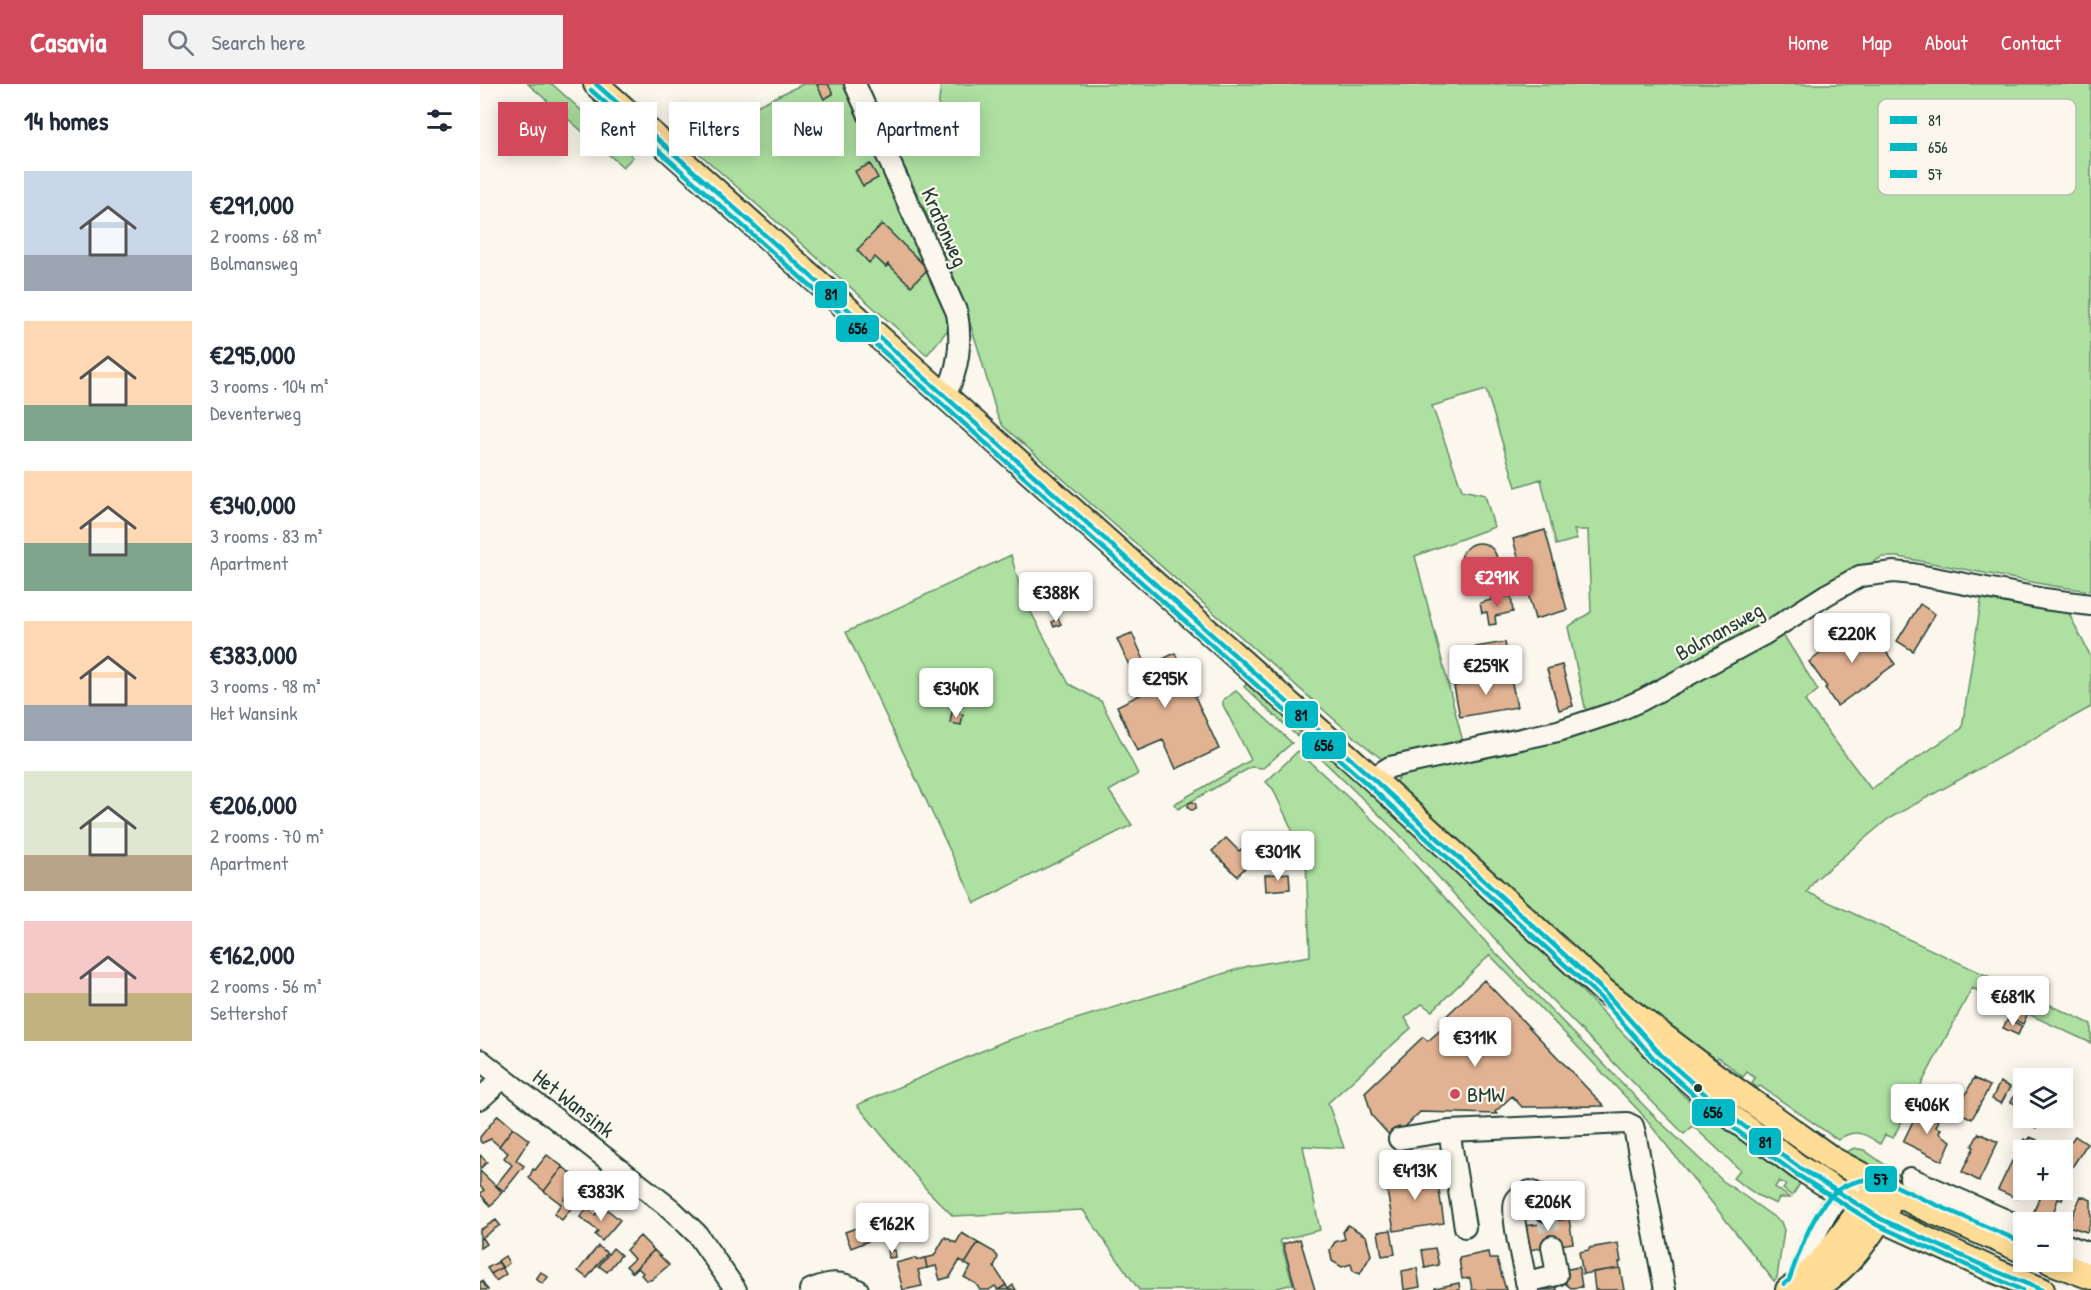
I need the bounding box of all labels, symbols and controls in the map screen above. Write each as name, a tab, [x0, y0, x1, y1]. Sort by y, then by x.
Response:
search box	[143, 15, 563, 69]
text: Casavia	[30, 23, 107, 61]
icon: search	[164, 26, 197, 59]
text: Search here	[212, 27, 306, 57]
text: Home	[1788, 28, 1829, 57]
text: Map	[1862, 28, 1892, 57]
text: About	[1925, 28, 1968, 57]
text: Contact	[2001, 28, 2061, 57]
legend	[1878, 99, 2076, 195]
chip: Buy	[498, 102, 568, 156]
chip: Rent	[580, 102, 657, 156]
chip: Filters	[669, 102, 760, 156]
chip: New	[772, 102, 844, 156]
chip: Apartment	[856, 102, 980, 156]
text: 14 homes	[24, 103, 109, 138]
icon: filters	[423, 104, 456, 137]
text: 81	[1928, 109, 1941, 131]
text: 656	[1928, 136, 1948, 158]
text: 57	[1928, 163, 1943, 185]
street label: Kratonweg	[914, 183, 976, 271]
text: €291,000	[210, 187, 294, 222]
icon: home	[72, 195, 144, 267]
text: 2 rooms · 68 m²	[210, 222, 322, 249]
text: Bolmansweg	[210, 249, 298, 276]
line badge: 81	[814, 280, 848, 309]
text: 81	[825, 283, 838, 305]
line badge: 656	[835, 314, 880, 343]
text: 656	[848, 317, 868, 339]
text: €295,000	[210, 337, 295, 372]
icon: home	[72, 345, 144, 417]
text: 3 rooms · 104 m²	[210, 372, 328, 399]
text: Deventerweg	[210, 399, 301, 426]
text: €340,000	[210, 487, 296, 522]
icon: home	[72, 495, 144, 567]
text: 3 rooms · 83 m²	[210, 522, 322, 549]
text: Apartment	[210, 549, 288, 576]
pin: €291K	[1455, 557, 1539, 608]
text: €291K	[1475, 563, 1519, 590]
pin: €388K	[1014, 572, 1098, 623]
text: €388K	[1033, 578, 1079, 605]
street label: Bolmansweg	[1669, 594, 1769, 668]
pin: €220K	[1810, 613, 1894, 664]
text: €220K	[1828, 619, 1876, 646]
text: €383,000	[210, 637, 297, 672]
icon: home	[72, 645, 144, 717]
pin: €259K	[1444, 645, 1528, 696]
text: €259K	[1463, 651, 1509, 678]
pin: €295K	[1123, 658, 1207, 709]
text: €295K	[1142, 664, 1188, 691]
pin: €340K	[914, 668, 998, 719]
text: 3 rooms · 98 m²	[210, 672, 321, 699]
text: €340K	[933, 674, 979, 701]
text: Het Wansink	[210, 699, 298, 726]
line badge: 81	[1284, 700, 1319, 729]
text: 81	[1295, 704, 1308, 726]
line badge: 656	[1301, 731, 1347, 760]
text: 656	[1314, 734, 1334, 756]
text: €206,000	[210, 787, 297, 822]
icon: home	[72, 795, 144, 867]
text: 2 rooms · 70 m²	[210, 822, 324, 849]
pin: €301K	[1236, 831, 1320, 882]
text: €301K	[1255, 837, 1301, 864]
text: Apartment	[210, 849, 288, 876]
text: €162,000	[210, 937, 295, 972]
icon: home	[72, 945, 144, 1017]
text: 2 rooms · 56 m²	[210, 972, 322, 999]
pin: €681K	[1971, 976, 2055, 1027]
text: €681K	[1991, 982, 2035, 1009]
text: Settershof	[210, 999, 288, 1026]
pin: €311K	[1433, 1017, 1517, 1068]
text: €311K	[1453, 1023, 1497, 1050]
street label: Het Wansink	[527, 1062, 621, 1144]
map controls	[2013, 1068, 2073, 1272]
button: layers	[2013, 1068, 2073, 1128]
place label: BMW	[1467, 1079, 1505, 1109]
unlabelled marker	[1692, 1082, 1704, 1094]
pin: €406K	[1885, 1084, 1969, 1135]
marker: BMW	[1448, 1087, 1462, 1101]
text: €406K	[1905, 1090, 1949, 1117]
line badge: 656	[1691, 1098, 1736, 1127]
text: 656	[1703, 1101, 1723, 1123]
line badge: 81	[1748, 1127, 1782, 1156]
text: 81	[1759, 1131, 1772, 1153]
button: +	[2013, 1140, 2073, 1200]
pin: €413K	[1373, 1150, 1457, 1201]
text: €413K	[1393, 1156, 1437, 1183]
line badge: 57	[1864, 1165, 1898, 1193]
text: 57	[1874, 1168, 1888, 1190]
pin: €383K	[559, 1171, 643, 1222]
text: €383K	[578, 1177, 624, 1204]
pin: €206K	[1506, 1181, 1590, 1232]
text: €206K	[1525, 1187, 1571, 1214]
pin: €162K	[850, 1203, 934, 1254]
text: €162K	[870, 1209, 914, 1236]
button: −	[2013, 1212, 2073, 1272]

